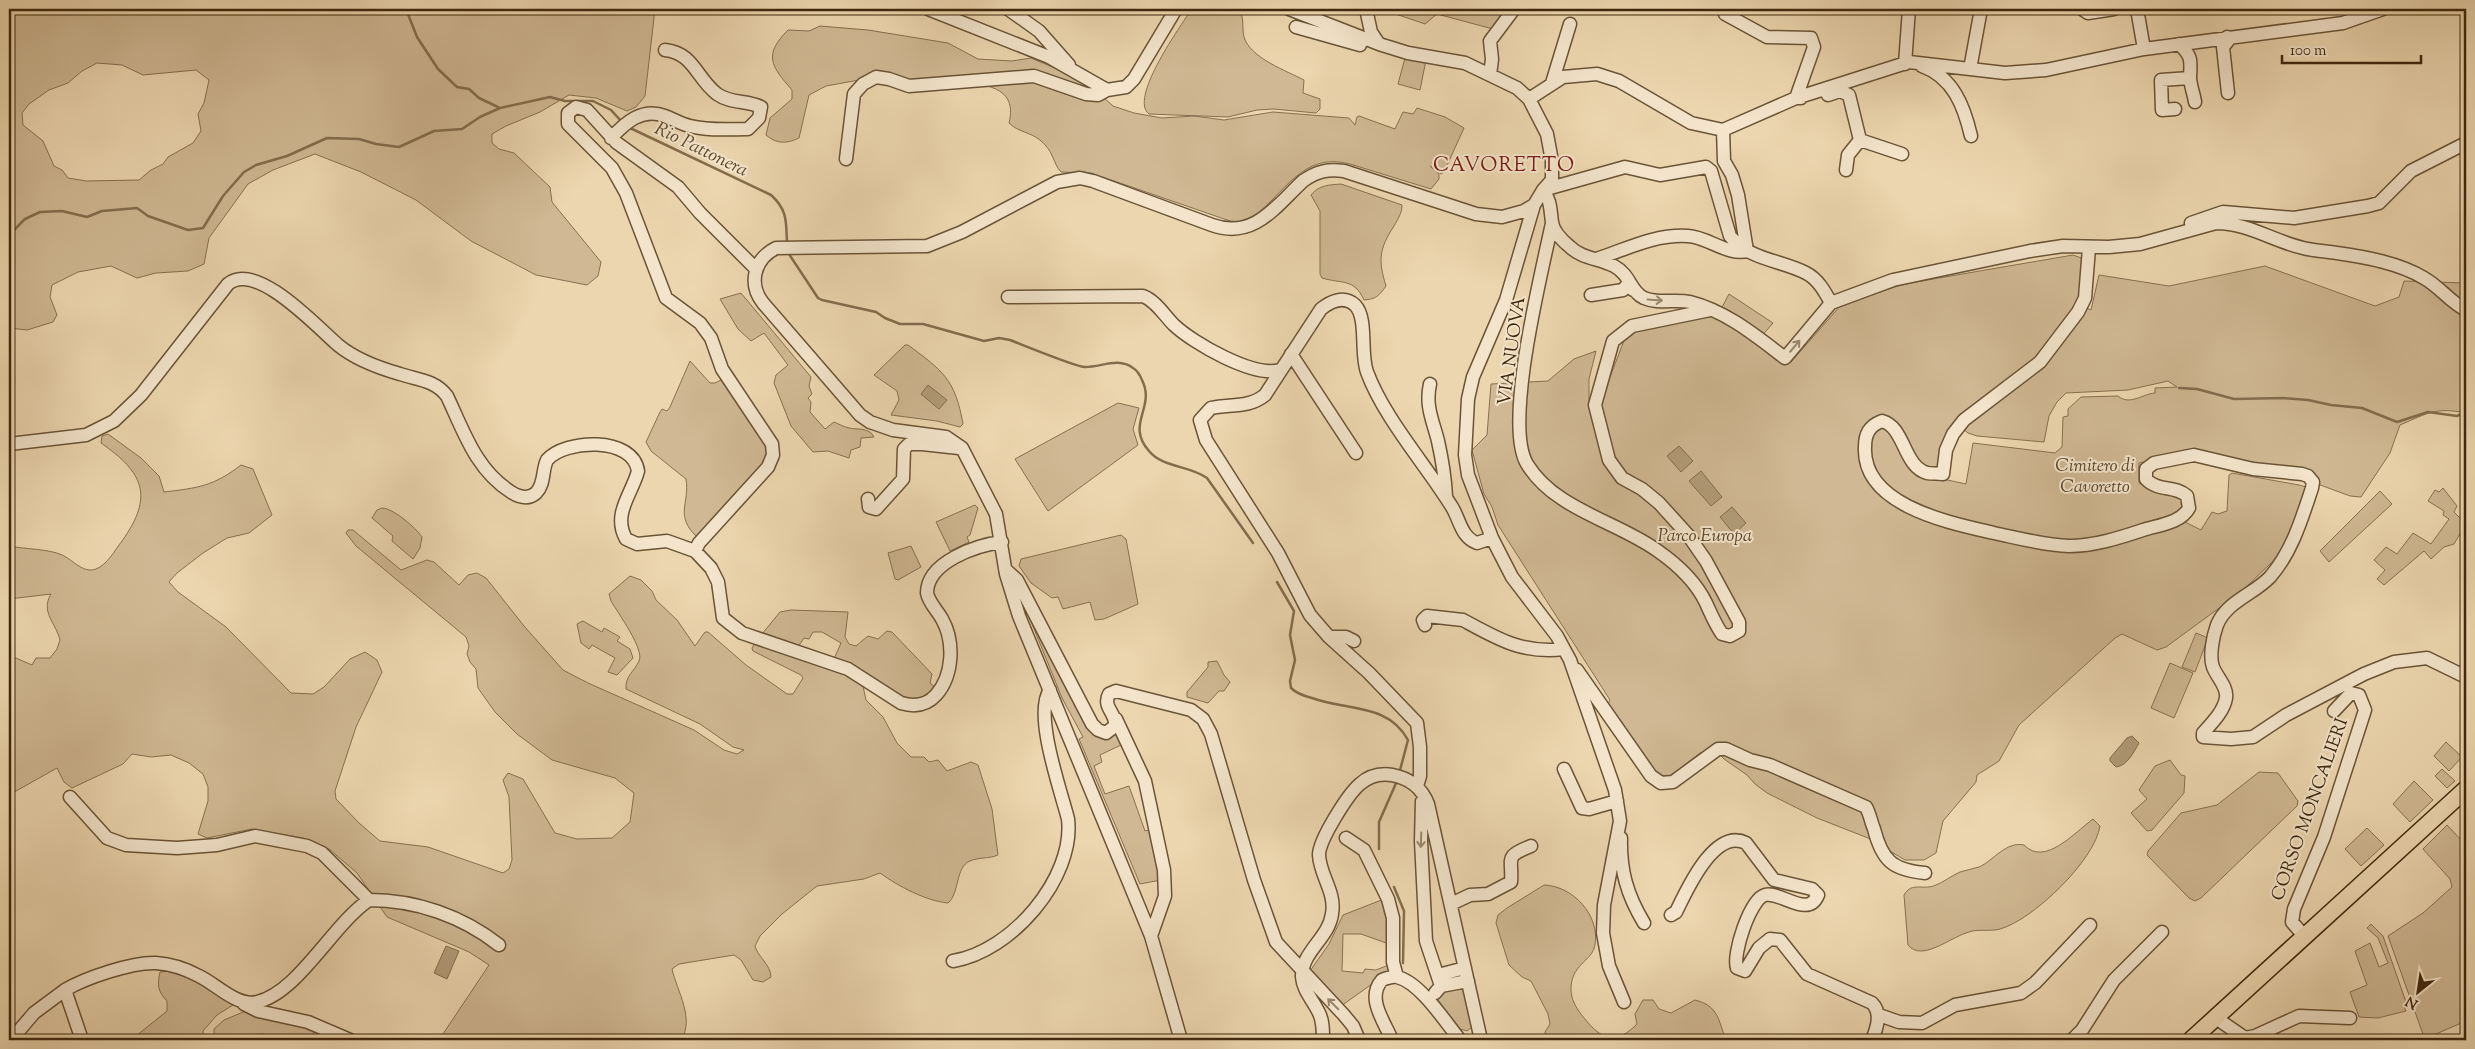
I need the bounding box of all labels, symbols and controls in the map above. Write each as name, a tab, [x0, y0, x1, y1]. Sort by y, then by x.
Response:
scale bar	[2282, 32, 2421, 64]
text: 100 m	[2290, 41, 2327, 62]
water label: Rio Pattonera	[650, 116, 752, 185]
district label: CAVORETTO	[1433, 152, 1575, 181]
street label: VIA NUOVA	[1492, 295, 1534, 407]
one-way arrow	[1646, 295, 1662, 304]
one-way arrow	[1789, 340, 1801, 353]
park label: Cimitero di Cavoretto	[2055, 454, 2135, 501]
park label: Parco Europa	[1658, 524, 1752, 550]
street label: CORSO MONCALIERI	[2266, 714, 2356, 905]
one-way arrow	[1417, 832, 1426, 848]
north arrow	[2392, 966, 2442, 1016]
text: N	[2403, 990, 2422, 1013]
one-way arrow	[1327, 997, 1339, 1010]

